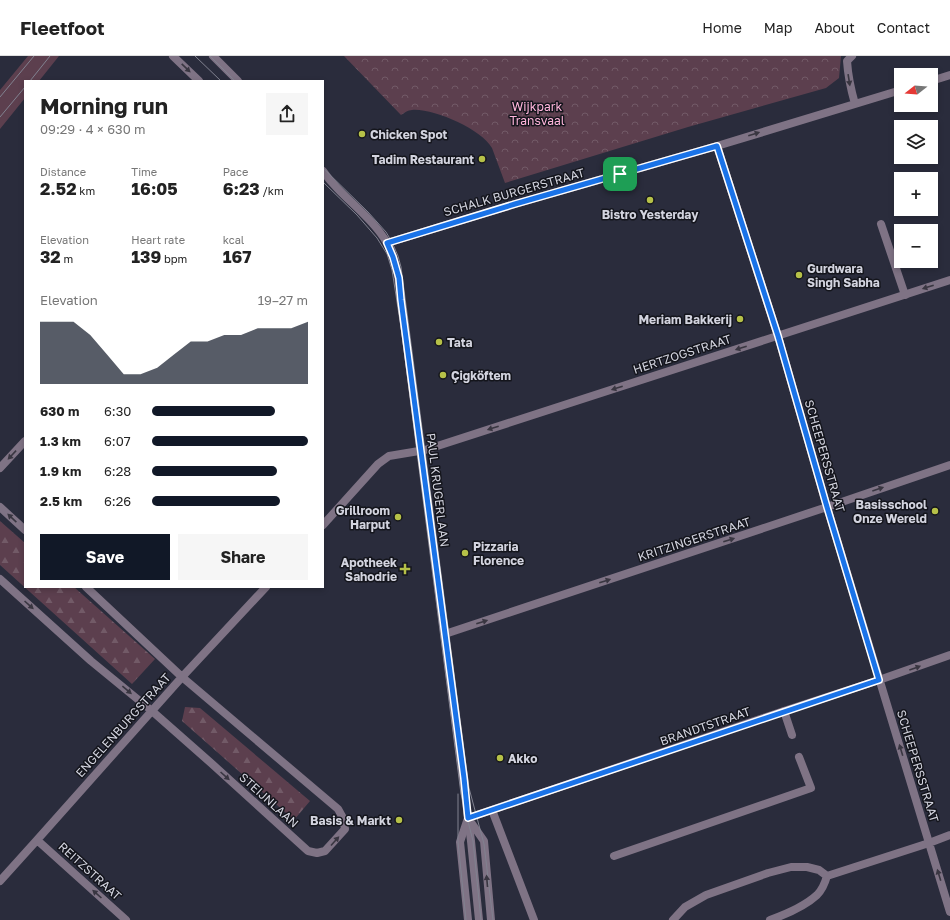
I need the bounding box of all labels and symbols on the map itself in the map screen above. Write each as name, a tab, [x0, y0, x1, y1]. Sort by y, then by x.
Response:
one-way arrow	[181, 64, 191, 73]
north arrow	[894, 68, 938, 112]
one-way arrow	[846, 73, 852, 86]
park label: Wijkpark Transvaal	[509, 99, 565, 128]
place label: Chicken Spot	[370, 127, 448, 142]
marker: Chicken Spot	[357, 129, 367, 139]
one-way arrow	[748, 131, 760, 137]
place label: Tadim Restaurant	[372, 152, 474, 167]
marker: Tadim Restaurant	[477, 154, 487, 164]
pin	[603, 157, 637, 191]
street label: SCHALK BURGERSTRAAT	[442, 165, 587, 219]
marker: Bistro Yesterday	[645, 195, 655, 205]
place label: Bistro Yesterday	[602, 207, 699, 222]
place label: Gurdwara Singh Sabha	[807, 261, 880, 290]
marker: Gurdwara Singh Sabha	[794, 270, 804, 280]
one-way arrow	[921, 285, 933, 291]
place label: Meriam Bakkerij	[638, 312, 732, 327]
marker: Meriam Bakkerij	[735, 314, 745, 324]
street label: HERTZOGSTRAAT	[631, 331, 733, 377]
place label: Tata	[447, 335, 473, 350]
marker: Tata	[434, 337, 444, 347]
one-way arrow	[734, 345, 746, 351]
place label: Çiğköftem	[451, 368, 511, 383]
marker: Çiğköftem	[438, 370, 448, 380]
one-way arrow	[610, 385, 622, 391]
street label: SCHEEPERSSTRAAT	[802, 398, 848, 515]
one-way arrow	[487, 425, 499, 431]
street label: PAUL KRUGERLAAN	[424, 432, 452, 548]
one-way arrow	[8, 449, 17, 460]
one-way arrow	[873, 486, 885, 492]
place label: Basisschool Onze Wereld	[853, 497, 927, 526]
place label: Grillroom Harput	[336, 503, 390, 532]
marker: Basisschool Onze Wereld	[930, 506, 940, 516]
marker: Grillroom Harput	[393, 512, 403, 522]
one-way arrow	[8, 514, 17, 523]
street label: KRITZINGERSTRAAT	[636, 514, 753, 564]
one-way arrow	[723, 537, 735, 543]
place label: Pizzaria Florence	[473, 539, 524, 568]
marker: Pizzaria Florence	[460, 548, 470, 558]
place label: Apotheek Sahodrie	[341, 555, 397, 584]
marker: Apotheek Sahodrie	[400, 564, 410, 574]
one-way arrow	[600, 578, 612, 584]
one-way arrow	[24, 600, 34, 610]
one-way arrow	[476, 619, 488, 625]
one-way arrow	[909, 664, 921, 670]
street label: ENGELENBURGSTRAAT	[72, 669, 174, 780]
one-way arrow	[121, 686, 132, 695]
street label: BRANDTSTRAAT	[658, 703, 753, 749]
street label: SCHEEPERSSTRAAT	[894, 708, 942, 824]
one-way arrow	[898, 744, 904, 756]
place label: Akko	[508, 751, 537, 766]
marker: Akko	[495, 753, 505, 763]
street label: STEIJNLAAN	[236, 769, 302, 831]
one-way arrow	[220, 771, 230, 780]
place label: Basis & Markt	[310, 813, 391, 828]
marker: Basis & Markt	[394, 815, 404, 825]
one-way arrow	[330, 836, 339, 846]
street label: REITZSTRAAT	[55, 839, 125, 904]
one-way arrow	[936, 868, 942, 880]
one-way arrow	[484, 875, 491, 887]
one-way arrow	[92, 889, 102, 898]

